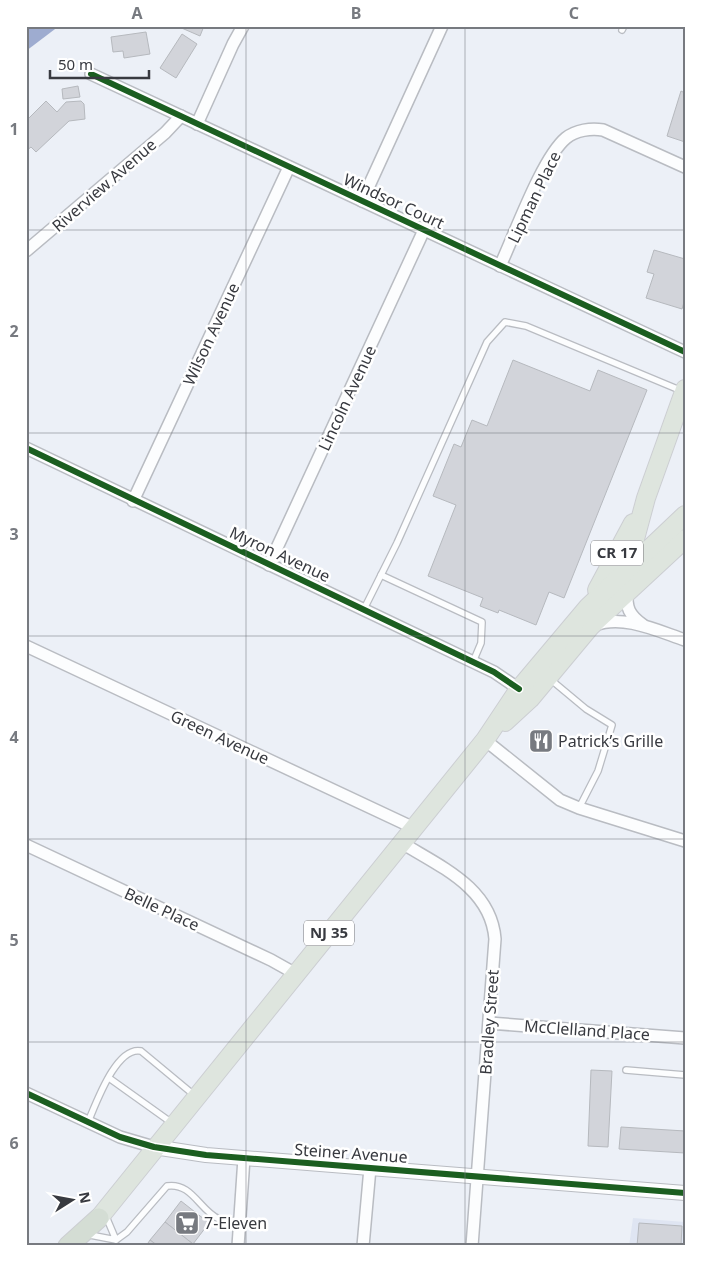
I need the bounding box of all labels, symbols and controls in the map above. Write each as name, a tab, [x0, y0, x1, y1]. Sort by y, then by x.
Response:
text: A	[131, 2, 143, 24]
text: B	[351, 2, 361, 24]
text: C	[569, 2, 579, 24]
scale bar	[50, 48, 149, 80]
text: 50 m	[58, 54, 93, 74]
text: 1	[9, 118, 19, 140]
street label: Riverview Avenue	[47, 133, 161, 237]
street label: Lipman Place	[502, 147, 566, 247]
street label: Windsor Court	[340, 168, 448, 234]
street label: Wilson Avenue	[178, 279, 244, 389]
text: 2	[9, 320, 19, 342]
street label: Lincoln Avenue	[313, 342, 381, 454]
street label: Myron Avenue	[226, 521, 334, 587]
text: 3	[9, 523, 19, 545]
road number: CR 17	[591, 540, 643, 566]
street label: Green Avenue	[167, 705, 273, 769]
text: 4	[9, 726, 19, 748]
restaurant icon: Patrick’s Grille	[528, 728, 554, 754]
place label: Patrick’s Grille	[558, 730, 663, 752]
street label: Belle Place	[121, 882, 203, 936]
road number: NJ 35	[304, 920, 354, 946]
text: 5	[9, 929, 19, 951]
street label: Bradley Street	[474, 968, 504, 1075]
street label: McClelland Place	[523, 1015, 651, 1045]
text: 6	[9, 1132, 19, 1154]
street label: Steiner Avenue	[294, 1138, 408, 1168]
north arrow	[48, 1174, 98, 1224]
text: N	[75, 1190, 96, 1205]
supermarket icon: 7-Eleven	[174, 1210, 200, 1236]
place label: 7-Eleven	[204, 1212, 267, 1234]

